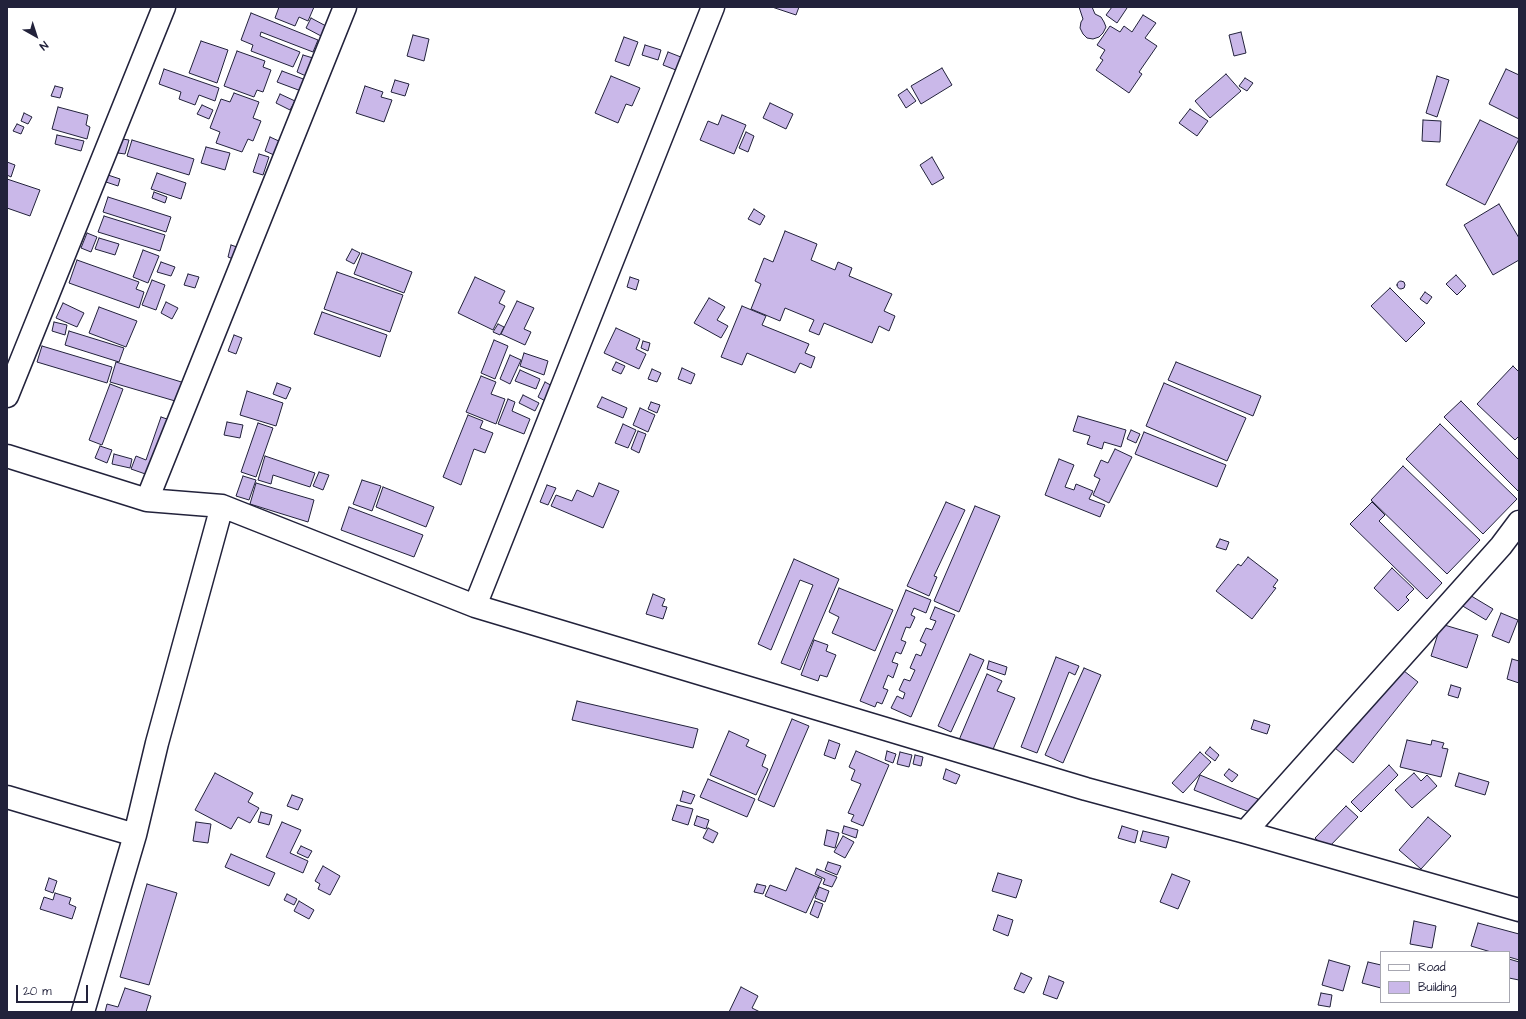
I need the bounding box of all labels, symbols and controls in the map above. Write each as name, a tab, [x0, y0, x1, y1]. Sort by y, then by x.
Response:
north arrow	[16, 16, 56, 56]
text: N	[36, 38, 51, 54]
legend	[1380, 951, 1510, 1003]
text: Road	[1418, 959, 1446, 976]
scale bar	[18, 977, 90, 1003]
text: Building	[1418, 979, 1456, 996]
text: 20 m	[23, 983, 52, 1000]

